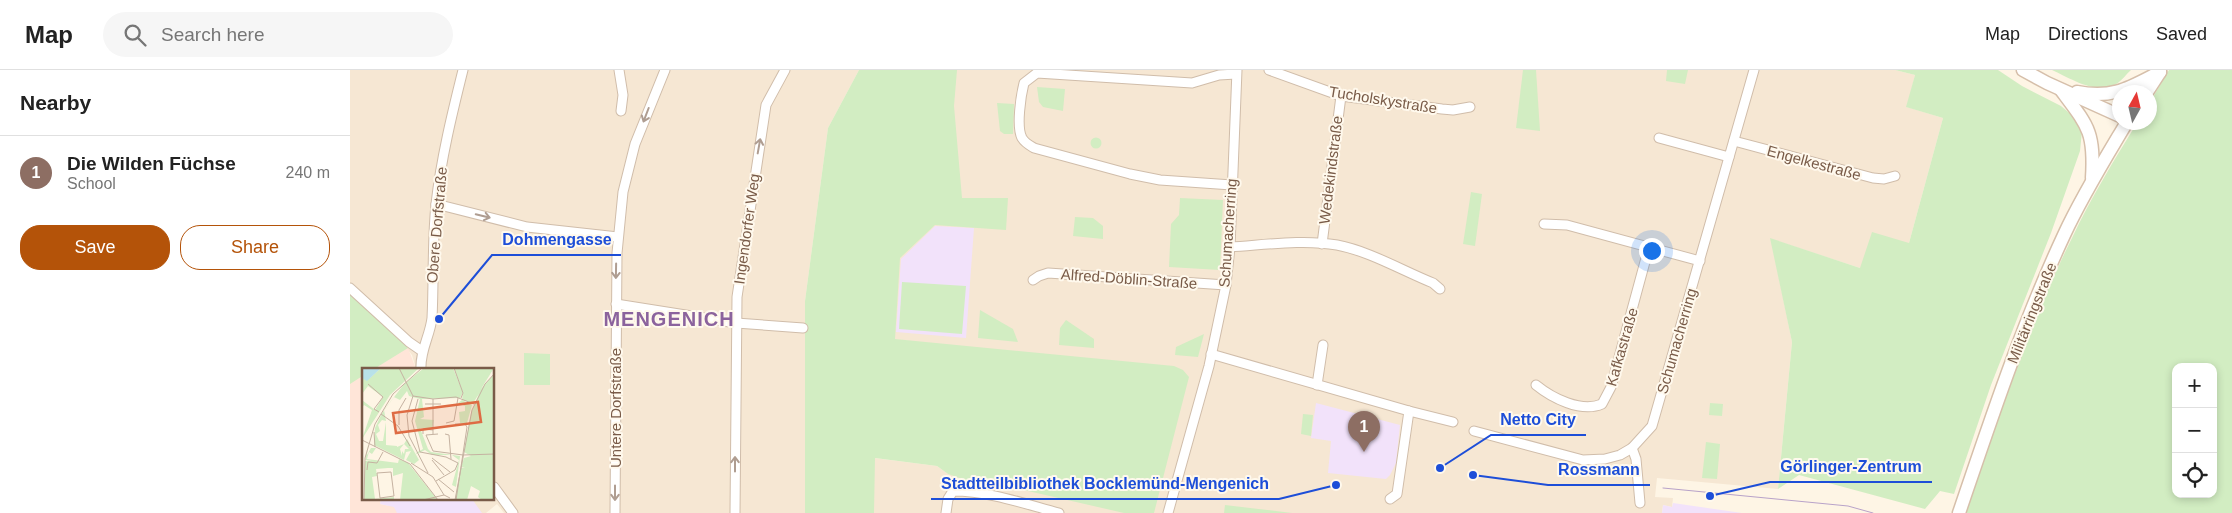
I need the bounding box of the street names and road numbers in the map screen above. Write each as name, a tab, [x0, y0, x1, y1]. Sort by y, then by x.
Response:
street label: Tucholskystraße	[1328, 83, 1438, 116]
street label: Wedekindstraße	[1315, 115, 1346, 225]
street label: Engelkestraße	[1765, 142, 1863, 183]
street label: Obere Dorfstraße	[423, 166, 450, 284]
street label: Ingendorfer Weg	[730, 173, 763, 285]
street label: Schumacherring	[1215, 178, 1240, 288]
street label: Militärringstraße	[2004, 260, 2060, 366]
street label: Alfred-Döblin-Straße	[1060, 265, 1198, 292]
street label: Schumacherring	[1653, 286, 1700, 396]
street label: Kafkastraße	[1602, 306, 1641, 388]
street label: Untere Dorfstraße	[607, 348, 624, 468]

